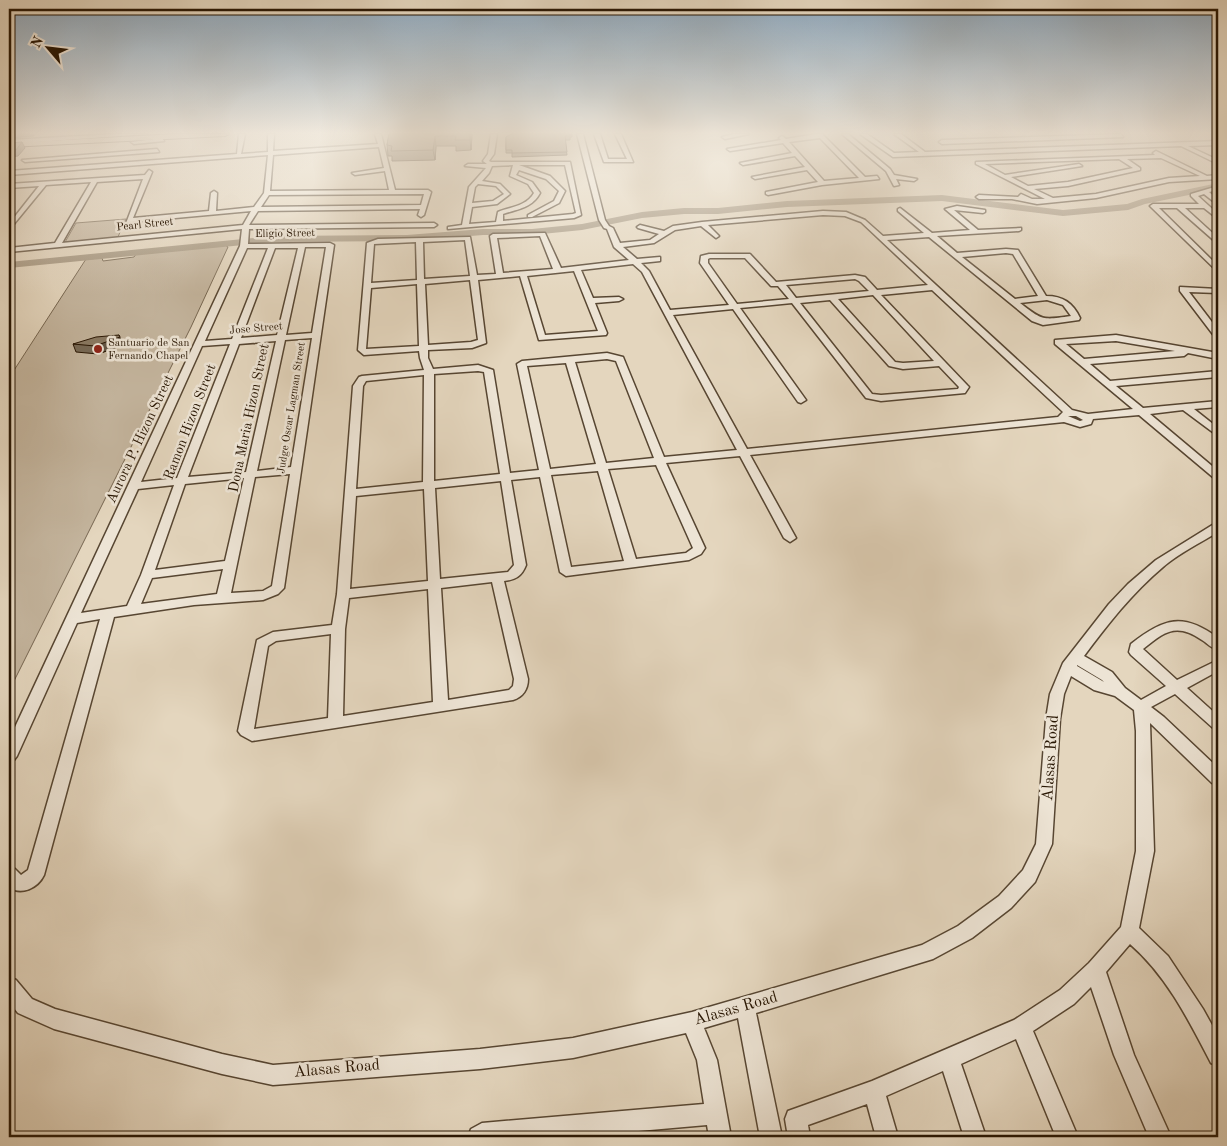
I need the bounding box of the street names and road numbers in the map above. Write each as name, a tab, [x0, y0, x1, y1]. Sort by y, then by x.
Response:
street label: Pearl Street	[116, 217, 174, 233]
street label: Eligio Street	[255, 228, 315, 240]
street label: Jose Street	[229, 321, 283, 337]
street label: Judge Oscar Lagman Street	[276, 341, 308, 475]
street label: Dona Maria Hizon Street	[226, 342, 272, 494]
street label: Ramon Hizon Street	[161, 362, 219, 482]
street label: Aurora P. Hizon Street	[104, 373, 176, 505]
street label: Alasas Road	[1040, 714, 1062, 802]
street label: Alasas Road	[692, 989, 780, 1029]
street label: Alasas Road	[293, 1057, 381, 1081]

